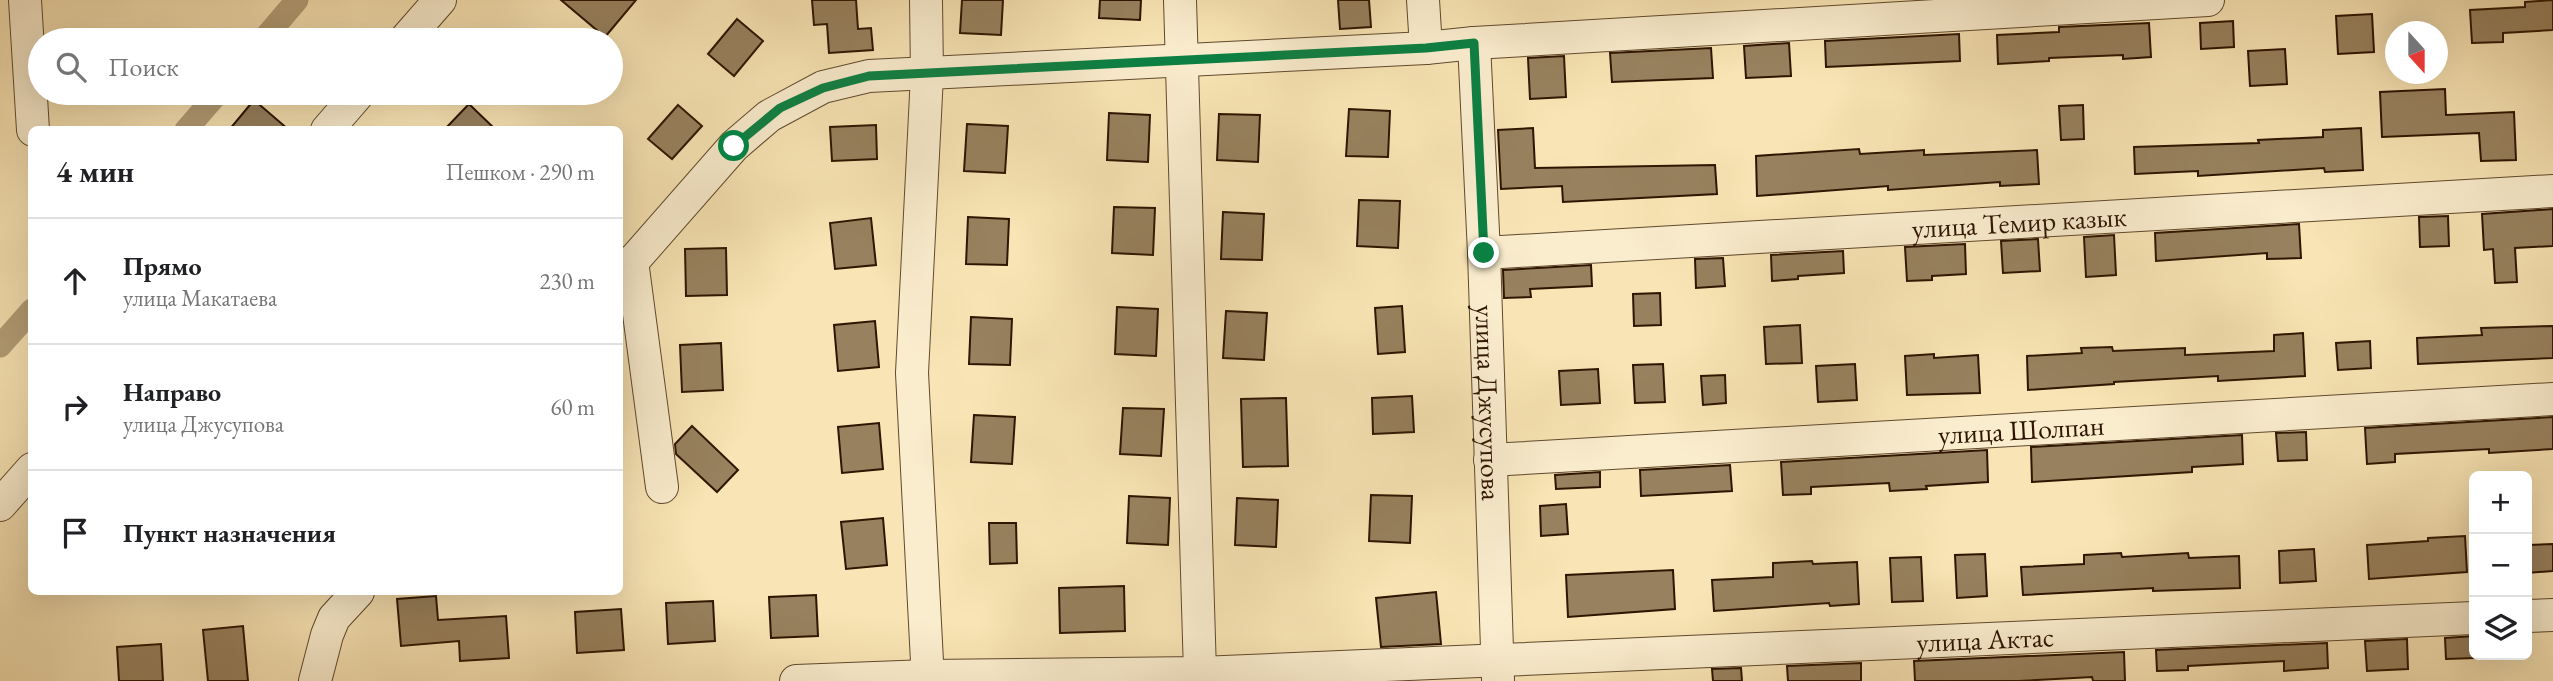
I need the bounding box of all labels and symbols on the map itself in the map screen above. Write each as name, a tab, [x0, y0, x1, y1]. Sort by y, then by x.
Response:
north arrow	[2385, 21, 2448, 84]
route start	[718, 130, 749, 161]
street label: улица Темир казык	[1911, 198, 2128, 246]
route end	[1468, 237, 1499, 268]
street label: улица Джусупова	[1468, 304, 1510, 502]
street label: улица Шолпан	[1937, 407, 2105, 452]
street label: улица Актас	[1915, 618, 2055, 660]

